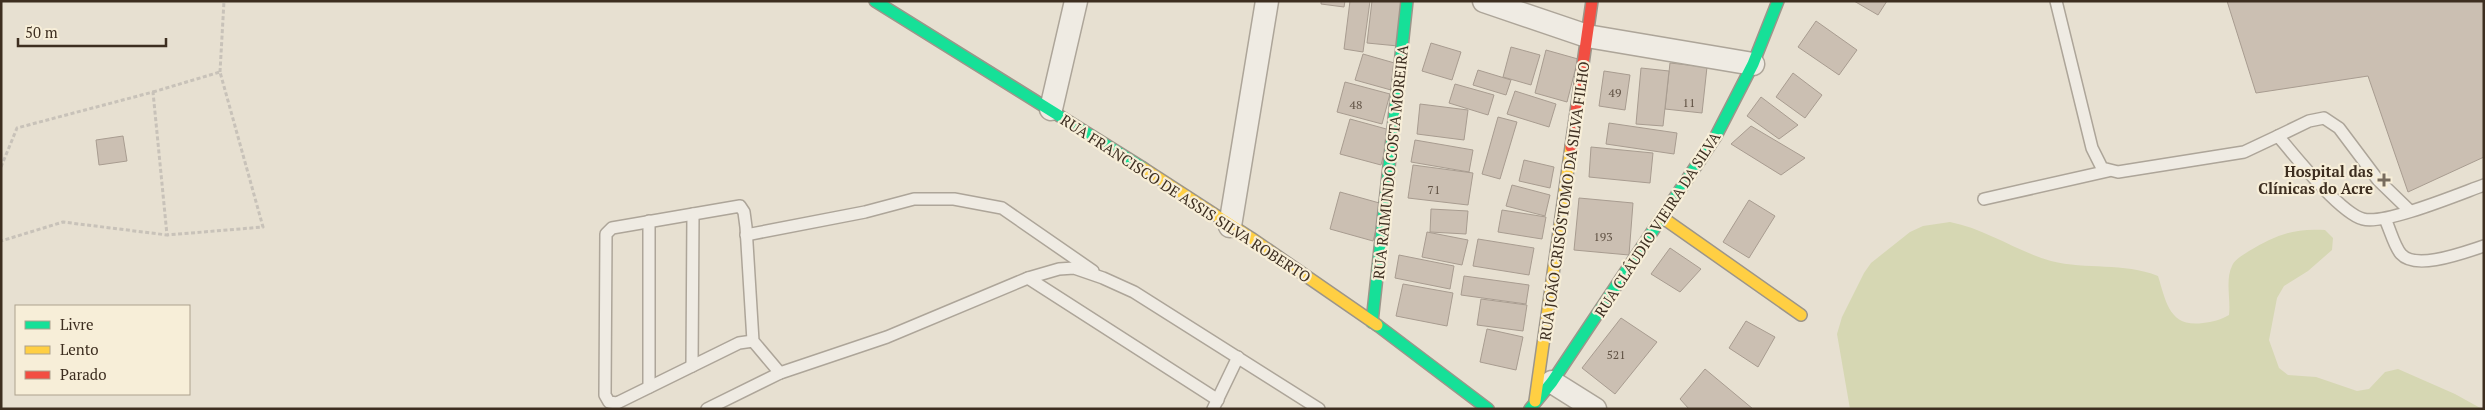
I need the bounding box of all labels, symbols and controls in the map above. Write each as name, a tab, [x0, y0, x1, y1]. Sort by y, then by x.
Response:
scale bar	[18, 15, 165, 47]
text: 50 m	[25, 22, 58, 42]
street label: RUA RAIMUNDO COSTA MOREIRA	[1368, 43, 1412, 280]
street label: RUA JOÃO CRISÓSTOMO DA SILVA FILHO	[1534, 60, 1594, 342]
house number: 49	[1609, 85, 1621, 100]
house number: 11	[1683, 95, 1695, 110]
house number: 48	[1350, 97, 1362, 112]
street label: RUA FRANCISCO DE ASSIS SILVA ROBERTO	[1057, 109, 1315, 287]
street label: RUA CLÁUDIO VIEIRA DA SILVA	[1590, 127, 1725, 320]
place label: Hospital das Clínicas do Acre	[2258, 161, 2373, 198]
marker: Hospital das Clínicas do Acre	[2377, 173, 2391, 187]
house number: 71	[1428, 182, 1440, 197]
house number: 193	[1593, 229, 1613, 244]
legend	[15, 305, 190, 395]
text: Livre	[60, 314, 94, 334]
text: Lento	[60, 339, 99, 359]
house number: 521	[1606, 347, 1626, 362]
text: Parado	[60, 364, 106, 384]

